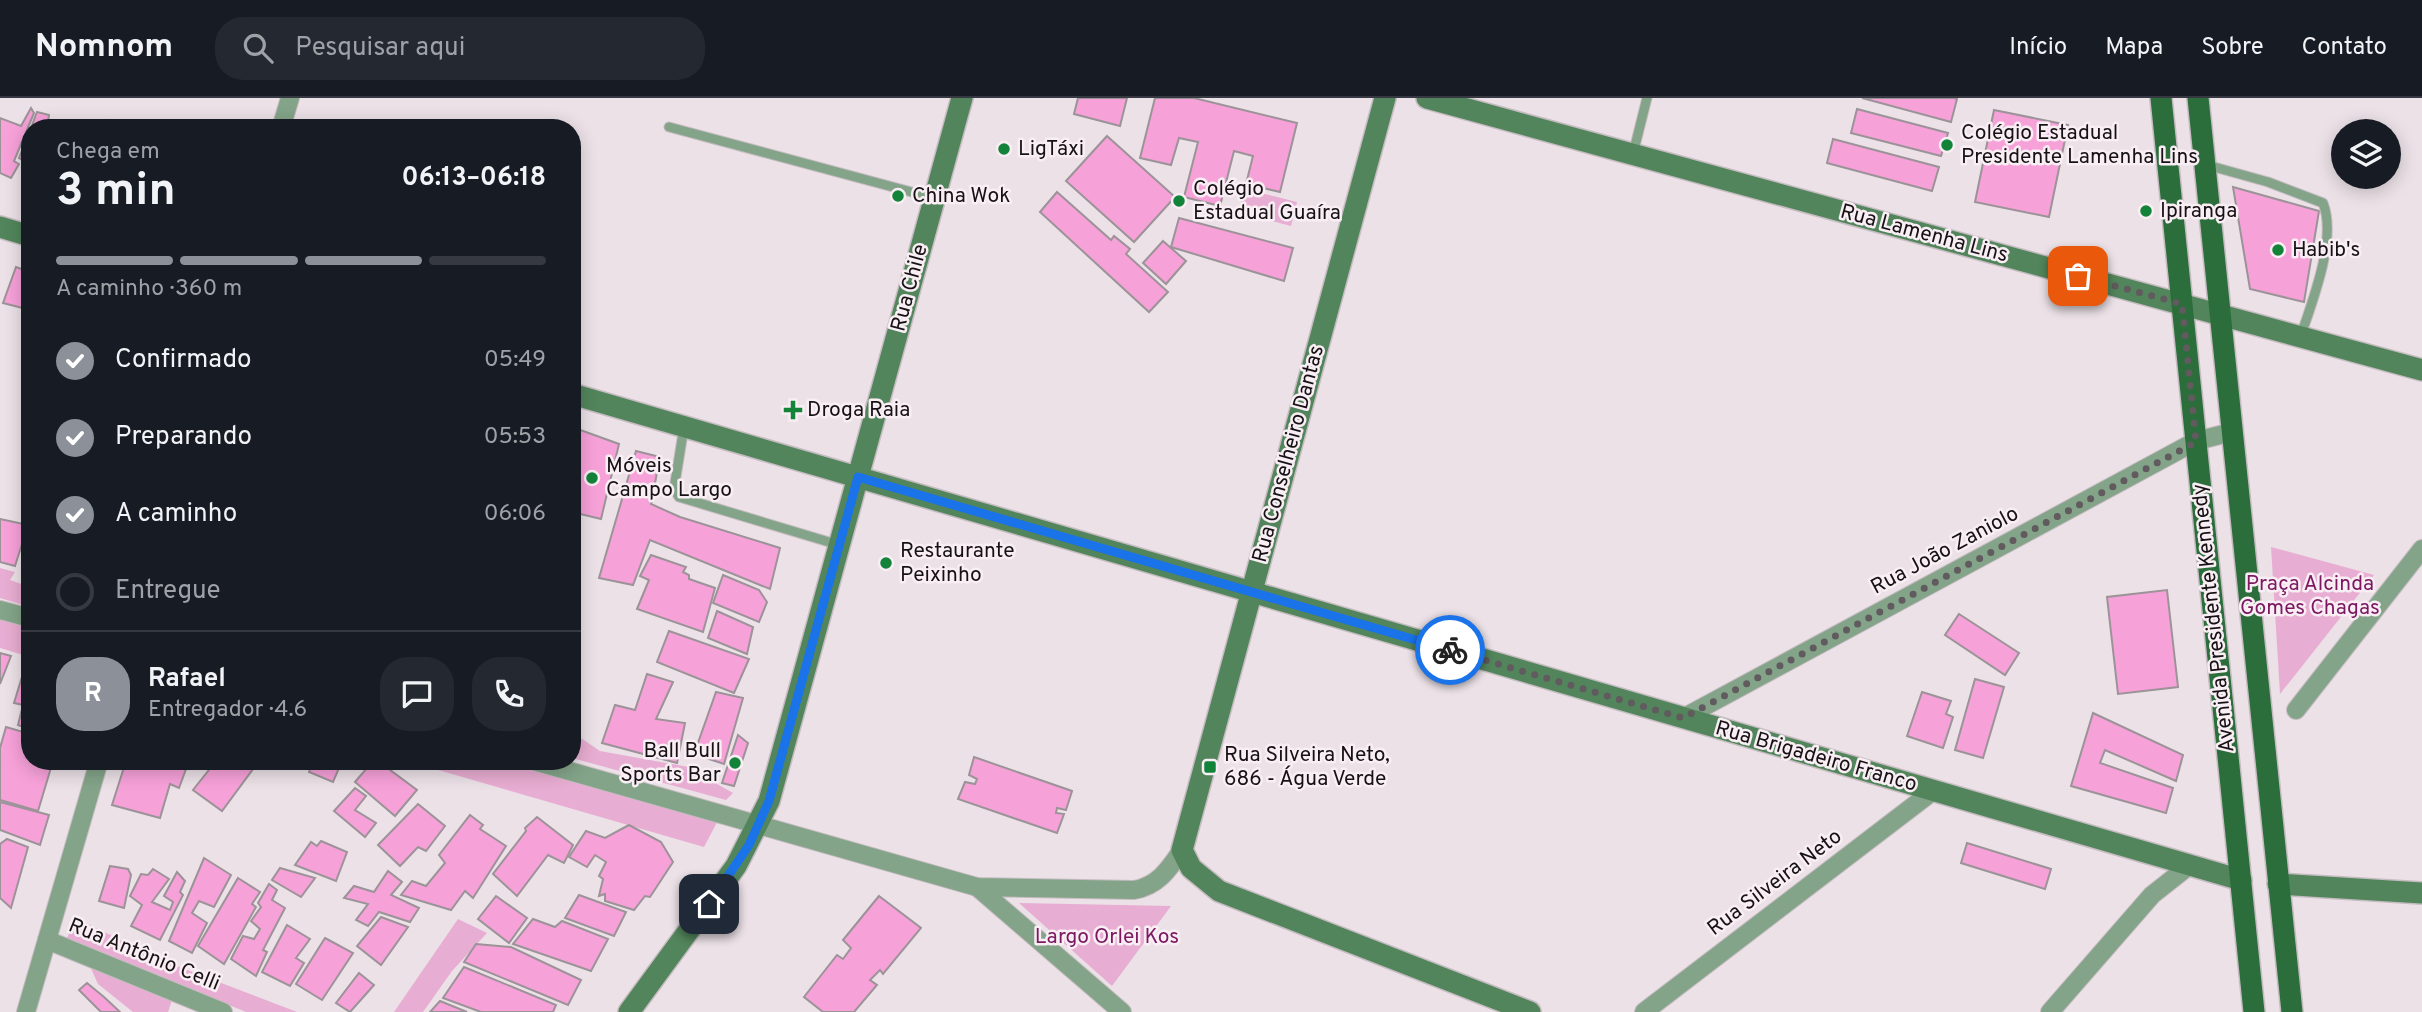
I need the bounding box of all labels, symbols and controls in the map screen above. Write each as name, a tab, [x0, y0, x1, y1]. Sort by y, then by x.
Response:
search box	[215, 17, 705, 80]
text: Nomnom	[35, 27, 173, 69]
icon: search	[239, 29, 277, 67]
text: Pesquisar aqui	[295, 32, 465, 65]
text: Início	[2009, 33, 2067, 63]
text: Mapa	[2105, 33, 2163, 63]
text: Sobre	[2201, 33, 2264, 63]
text: Contato	[2302, 33, 2387, 63]
map controls	[2331, 119, 2401, 189]
button: layers	[2331, 119, 2401, 189]
place label: Colégio Estadual Presidente Lamenha Lins	[1961, 120, 2198, 171]
place label: LigTáxi	[1018, 136, 1084, 163]
marker: Colégio Estadual Presidente Lamenha Lins	[1939, 137, 1955, 153]
text: Chega em	[56, 138, 160, 167]
marker: LigTáxi	[996, 141, 1012, 157]
text: 06:13–06:18	[402, 162, 546, 195]
text: 3 min	[56, 163, 176, 222]
place label: Colégio Estadual Guaíra	[1193, 176, 1341, 227]
place label: China Wok	[912, 183, 1010, 210]
marker: China Wok	[890, 188, 906, 204]
marker: Colégio Estadual Guaíra	[1171, 193, 1187, 209]
place label: Ipiranga	[2160, 198, 2237, 225]
street label: Rua Lamenha Lins	[1837, 199, 2011, 269]
marker: Ipiranga	[2138, 203, 2154, 219]
place label: Habib's	[2292, 237, 2360, 264]
street label: Rua Chile	[885, 241, 935, 335]
marker: Habib's	[2270, 242, 2286, 258]
pin	[2048, 246, 2108, 306]
icon: bag	[2059, 257, 2097, 295]
text: A caminho · 360 m	[56, 275, 242, 304]
icon: check	[56, 342, 94, 380]
street label: Rua Conselheiro Dantas	[1247, 342, 1331, 566]
text: Confirmado	[115, 344, 252, 377]
text: 05:49	[484, 346, 546, 375]
place label: Droga Raia	[807, 397, 910, 424]
marker: Droga Raia	[785, 402, 801, 418]
icon: check	[56, 419, 94, 457]
text: Preparando	[115, 421, 252, 454]
text: 05:53	[484, 423, 546, 452]
place label: Móveis Campo Largo	[606, 453, 732, 504]
marker: Móveis Campo Largo	[584, 470, 600, 486]
street label: Avenida Presidente Kennedy	[2186, 482, 2242, 754]
icon: check	[56, 496, 94, 534]
text: A caminho	[115, 498, 237, 531]
text: 06:06	[484, 500, 546, 529]
street label: Rua João Zaniolo	[1866, 501, 2024, 601]
place label: Restaurante Peixinho	[900, 538, 1015, 589]
marker: Restaurante Peixinho	[878, 555, 894, 571]
park label: Praça Alcinda Gomes Chagas	[2240, 571, 2380, 622]
text: Entregue	[115, 575, 221, 608]
courier	[1415, 615, 1485, 685]
icon: bike	[1431, 631, 1469, 669]
button: chat	[380, 657, 454, 731]
button: phone	[472, 657, 546, 731]
text: Rafael	[148, 663, 226, 696]
text: R	[84, 678, 102, 711]
text: Entregador · 4.6	[148, 696, 307, 725]
street label: Rua Brigadeiro Franco	[1712, 715, 1920, 799]
place label: Ball Bull Sports Bar	[620, 738, 721, 789]
place label: Rua Silveira Neto, 686 - Água Verde	[1224, 742, 1390, 793]
marker: Ball Bull Sports Bar	[727, 755, 743, 771]
marker: Rua Silveira Neto, 686 - Água Verde	[1202, 759, 1218, 775]
street label: Rua Silveira Neto	[1702, 824, 1848, 942]
pin	[679, 874, 739, 934]
icon: home	[690, 885, 728, 923]
street label: Rua Antônio Celli	[64, 912, 224, 998]
park label: Largo Orlei Kos	[1035, 924, 1179, 951]

